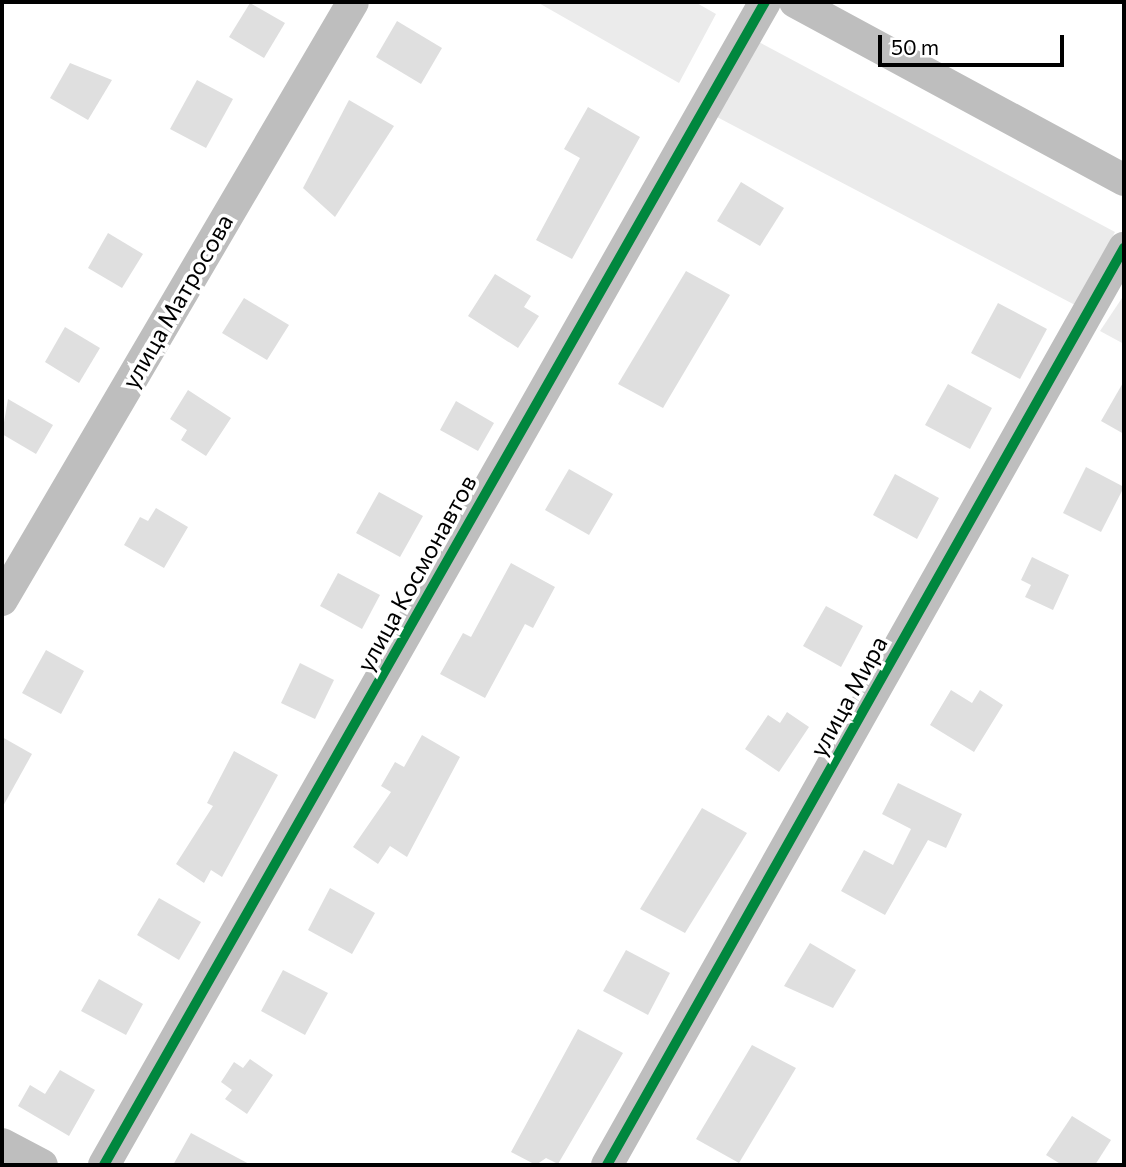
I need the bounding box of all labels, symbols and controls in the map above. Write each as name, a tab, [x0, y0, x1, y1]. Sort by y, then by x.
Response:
scale bar	[881, 21, 1066, 65]
text: 50 m	[891, 34, 939, 59]
street label: улица Матросова	[115, 209, 239, 393]
street label: улица Космонавтов	[350, 470, 482, 676]
street label: улица Мира	[803, 631, 893, 761]

